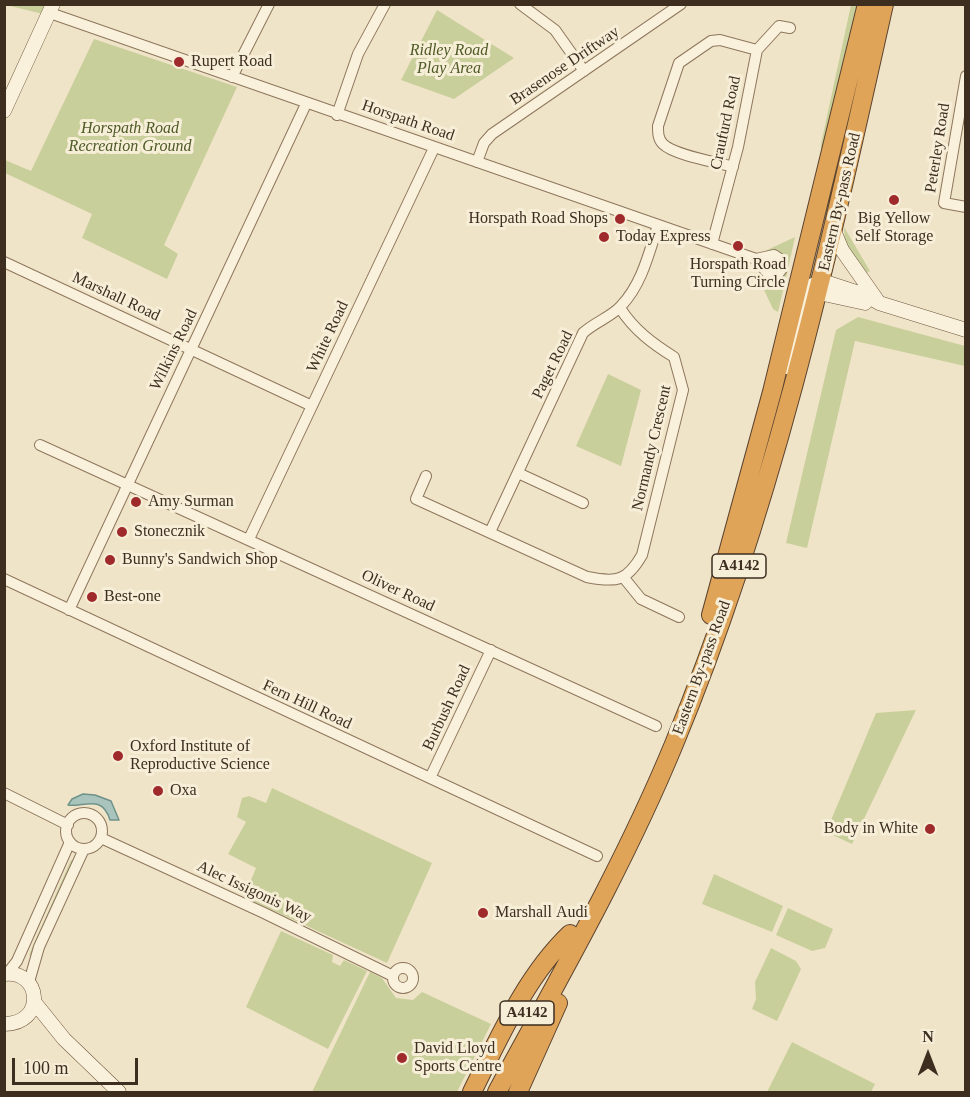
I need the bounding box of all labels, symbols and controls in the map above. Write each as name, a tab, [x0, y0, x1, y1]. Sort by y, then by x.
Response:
street label: Brasenose Driftway	[507, 22, 623, 110]
park label: Ridley Road Play Area	[410, 41, 488, 79]
place label: Rupert Road	[191, 52, 272, 72]
marker: Rupert Road	[172, 55, 186, 69]
street label: Craufurd Road	[707, 74, 745, 172]
street label: Horspath Road	[359, 96, 457, 146]
street label: Peterley Road	[921, 102, 955, 194]
park label: Horspath Road Recreation Ground	[69, 119, 191, 157]
street label: Eastern By-pass Road	[815, 131, 865, 273]
marker: Big Yellow Self Storage	[887, 193, 901, 207]
place label: Horspath Road Shops	[468, 209, 608, 229]
place label: Big Yellow Self Storage	[855, 209, 933, 247]
marker: Horspath Road Shops	[613, 212, 627, 226]
place label: Today Express	[616, 227, 710, 247]
marker: Today Express	[597, 230, 611, 244]
marker: Horspath Road Turning Circle	[731, 239, 745, 253]
place label: Horspath Road Turning Circle	[690, 255, 786, 293]
street label: Marshall Road	[69, 268, 163, 326]
street label: White Road	[303, 298, 353, 376]
street label: Wilkins Road	[146, 306, 202, 394]
street label: Paget Road	[528, 328, 578, 402]
street label: Normandy Crescent	[628, 383, 676, 513]
place label: Amy Surman	[148, 492, 234, 512]
marker: Amy Surman	[129, 495, 143, 509]
place label: Stonecznik	[134, 522, 205, 542]
marker: Stonecznik	[115, 525, 129, 539]
place label: Bunny's Sandwich Shop	[122, 550, 278, 570]
marker: Bunny's Sandwich Shop	[103, 553, 117, 567]
road number: A4142	[712, 554, 766, 578]
street label: Oliver Road	[358, 566, 438, 616]
place label: Best-one	[104, 587, 161, 607]
marker: Best-one	[85, 590, 99, 604]
street label: Eastern By-pass Road	[669, 598, 735, 738]
street label: Burbush Road	[419, 662, 475, 754]
street label: Fern Hill Road	[259, 676, 355, 734]
place label: Oxford Institute of Reproductive Science	[130, 737, 270, 775]
marker: Oxford Institute of Reproductive Science	[111, 749, 125, 763]
place label: Oxa	[170, 781, 197, 801]
marker: Oxa	[151, 784, 165, 798]
place label: Body in White	[824, 819, 918, 839]
marker: Body in White	[923, 822, 937, 836]
street label: Alec Issigonis Way	[194, 857, 314, 927]
place label: Marshall Audi	[495, 903, 588, 923]
marker: Marshall Audi	[476, 906, 490, 920]
road number: A4142	[500, 1001, 554, 1025]
north arrow	[898, 1025, 958, 1085]
text: N	[922, 1028, 934, 1045]
place label: David Lloyd Sports Centre	[414, 1039, 502, 1077]
scale bar	[15, 1046, 141, 1084]
marker: David Lloyd Sports Centre	[395, 1051, 409, 1065]
text: 100 m	[23, 1058, 69, 1078]

